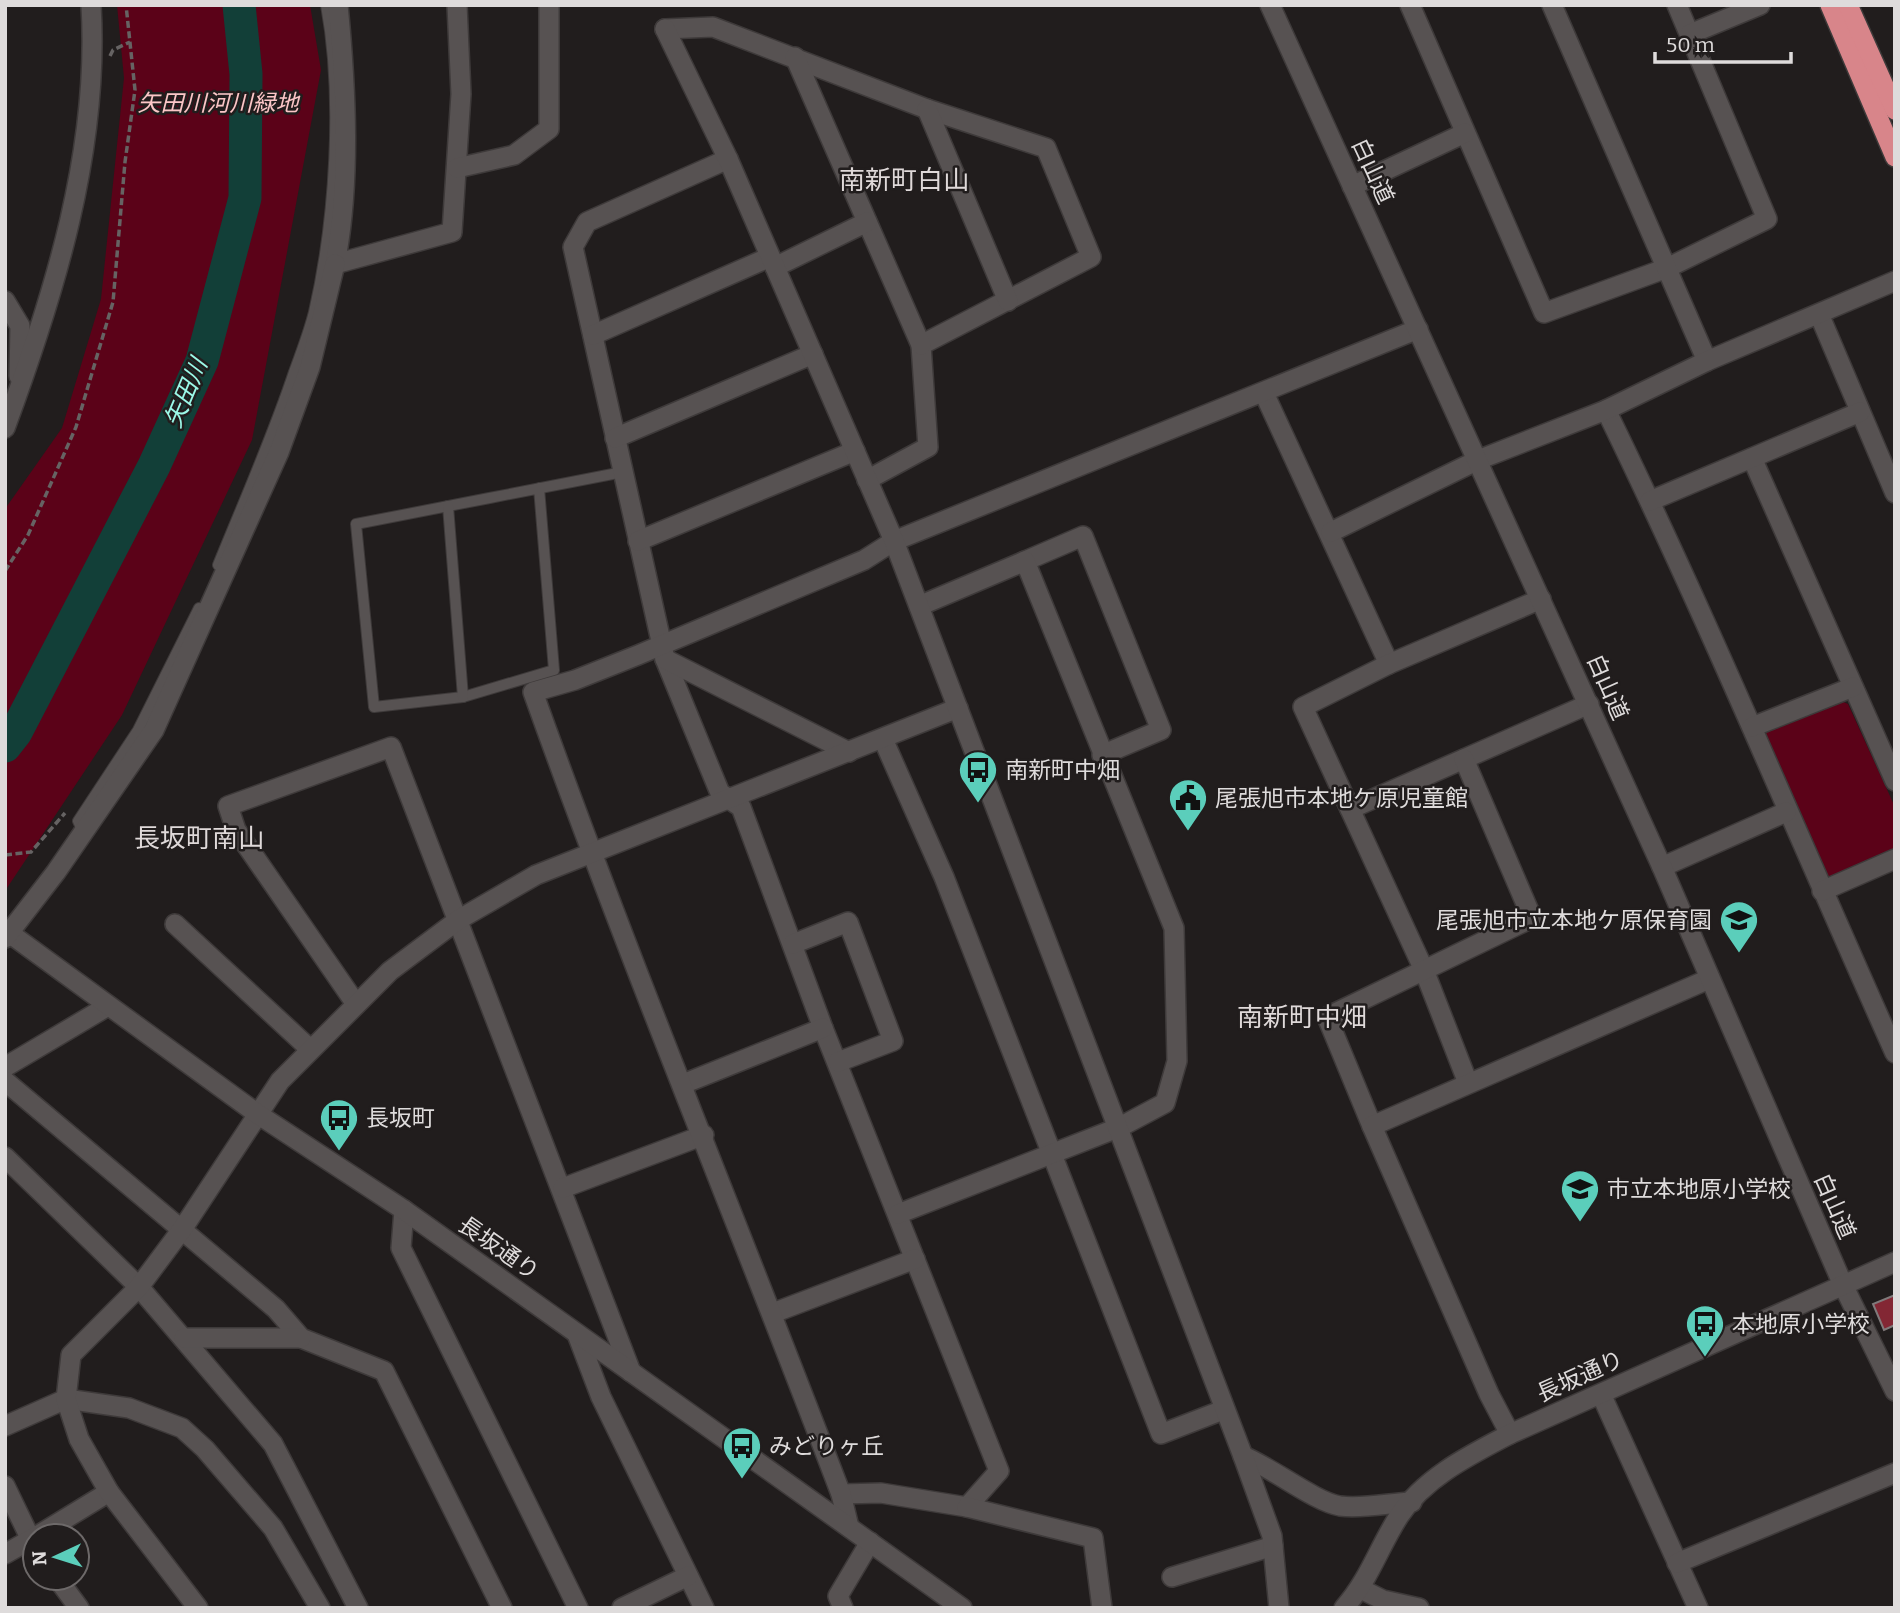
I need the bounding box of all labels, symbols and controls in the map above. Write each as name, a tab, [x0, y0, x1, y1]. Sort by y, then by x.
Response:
scale bar	[1655, 21, 1792, 65]
text: 50 m	[1666, 32, 1715, 58]
park label: 矢田川河川緑地	[138, 89, 301, 117]
street label: 白山道	[1346, 134, 1400, 208]
district label: 南新町白山	[839, 165, 969, 196]
water label: 矢田川	[159, 352, 214, 432]
street label: 白山道	[1581, 650, 1635, 724]
bus stop icon: 南新町中畑	[957, 749, 999, 804]
place label: 南新町中畑	[1005, 756, 1120, 784]
public building icon: 尾張旭市本地ケ原児童館	[1167, 777, 1209, 832]
place label: 尾張旭市本地ケ原児童館	[1215, 784, 1468, 812]
district label: 長坂町南山	[134, 823, 264, 854]
school or university icon: 尾張旭市立本地ケ原保育園	[1718, 899, 1760, 954]
place label: 尾張旭市立本地ケ原保育園	[1436, 906, 1712, 934]
district label: 南新町中畑	[1237, 1002, 1367, 1033]
bus stop icon: 長坂町	[318, 1097, 360, 1152]
place label: 長坂町	[366, 1104, 435, 1132]
school or university icon: 市立本地原小学校	[1559, 1168, 1601, 1223]
street label: 白山道	[1808, 1169, 1862, 1243]
place label: 市立本地原小学校	[1607, 1175, 1791, 1203]
street label: 長坂通り	[453, 1210, 545, 1286]
bus stop icon: 本地原小学校	[1684, 1303, 1726, 1358]
place label: 本地原小学校	[1732, 1310, 1870, 1338]
street label: 長坂通り	[1532, 1345, 1628, 1407]
bus stop icon: みどりヶ丘	[721, 1425, 763, 1480]
place label: みどりヶ丘	[769, 1432, 884, 1460]
north arrow	[21, 1522, 91, 1592]
text: N	[28, 1550, 52, 1566]

